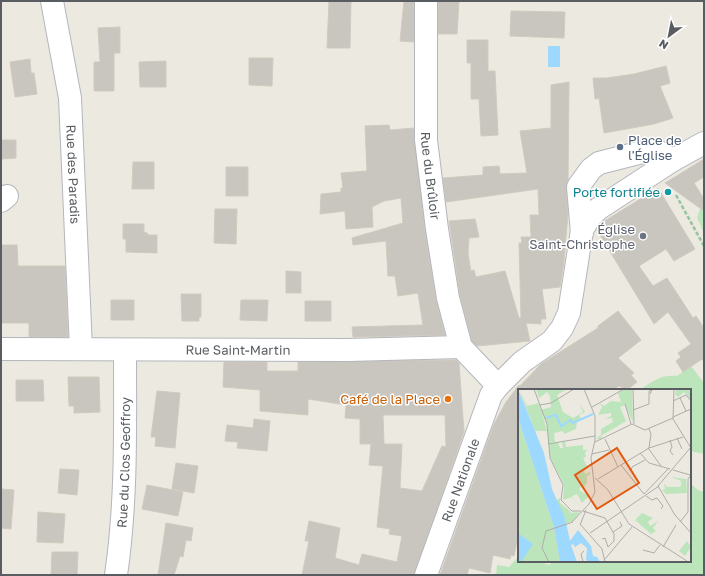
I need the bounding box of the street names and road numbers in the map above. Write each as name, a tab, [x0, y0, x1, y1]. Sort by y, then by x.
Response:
street label: Rue des Paradis	[63, 124, 84, 224]
street label: Rue du Brûloir	[418, 132, 444, 221]
street label: Rue Saint-Martin	[186, 342, 290, 358]
street label: Rue du Clos Geoffroy	[113, 396, 133, 528]
street label: Rue Nationale	[438, 436, 483, 524]

